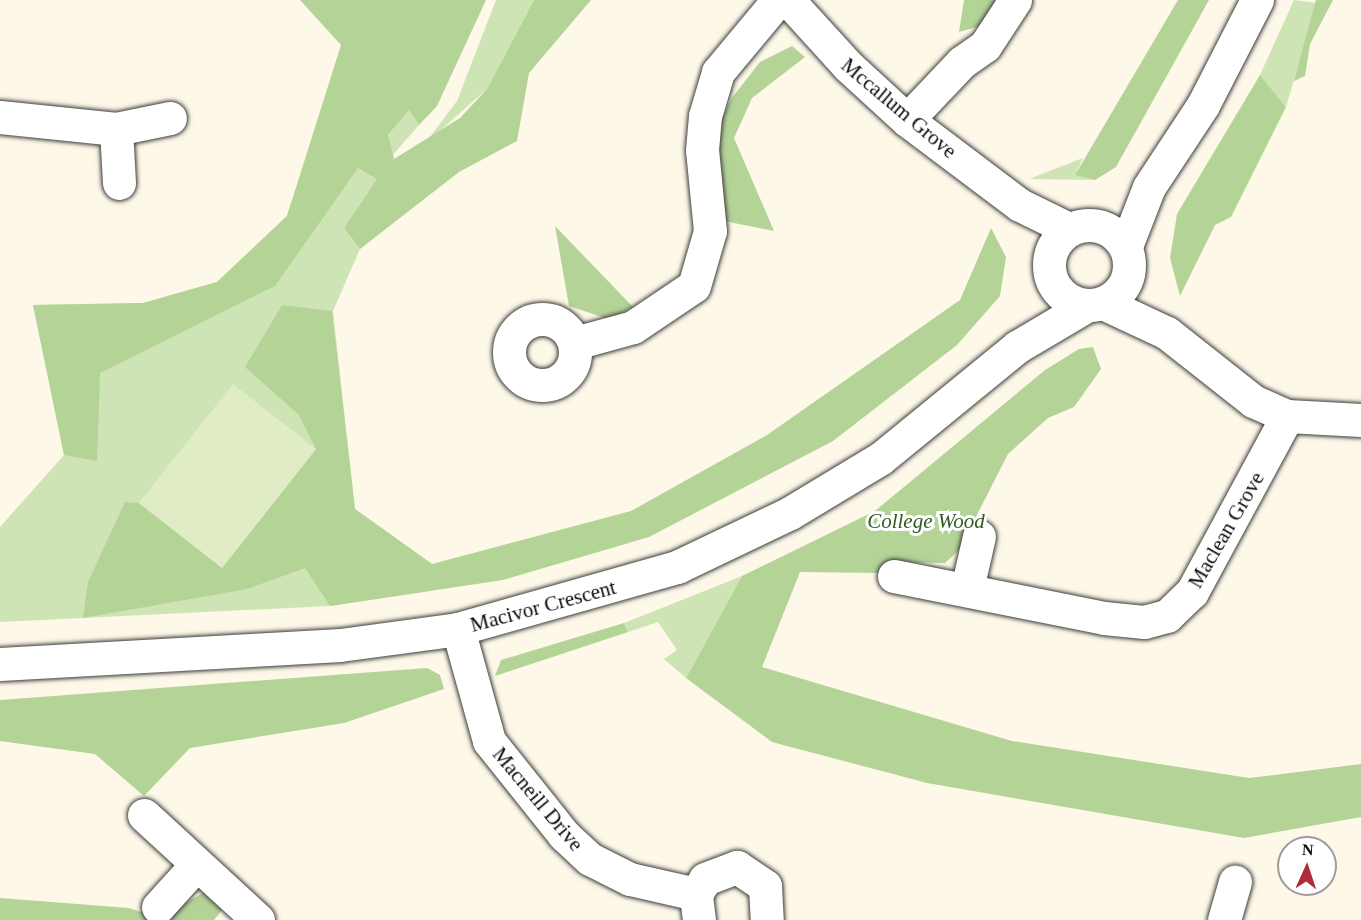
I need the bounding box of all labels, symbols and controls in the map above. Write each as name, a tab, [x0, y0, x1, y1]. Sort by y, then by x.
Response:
street label: Mccallum Grove	[836, 52, 962, 164]
street label: Maclean Grove	[1183, 467, 1269, 593]
park label: College Wood	[867, 508, 985, 534]
street label: Macivor Crescent	[467, 574, 619, 638]
street label: Macneill Drive	[487, 742, 589, 856]
north arrow	[1277, 836, 1337, 896]
text: N	[1302, 841, 1314, 858]

